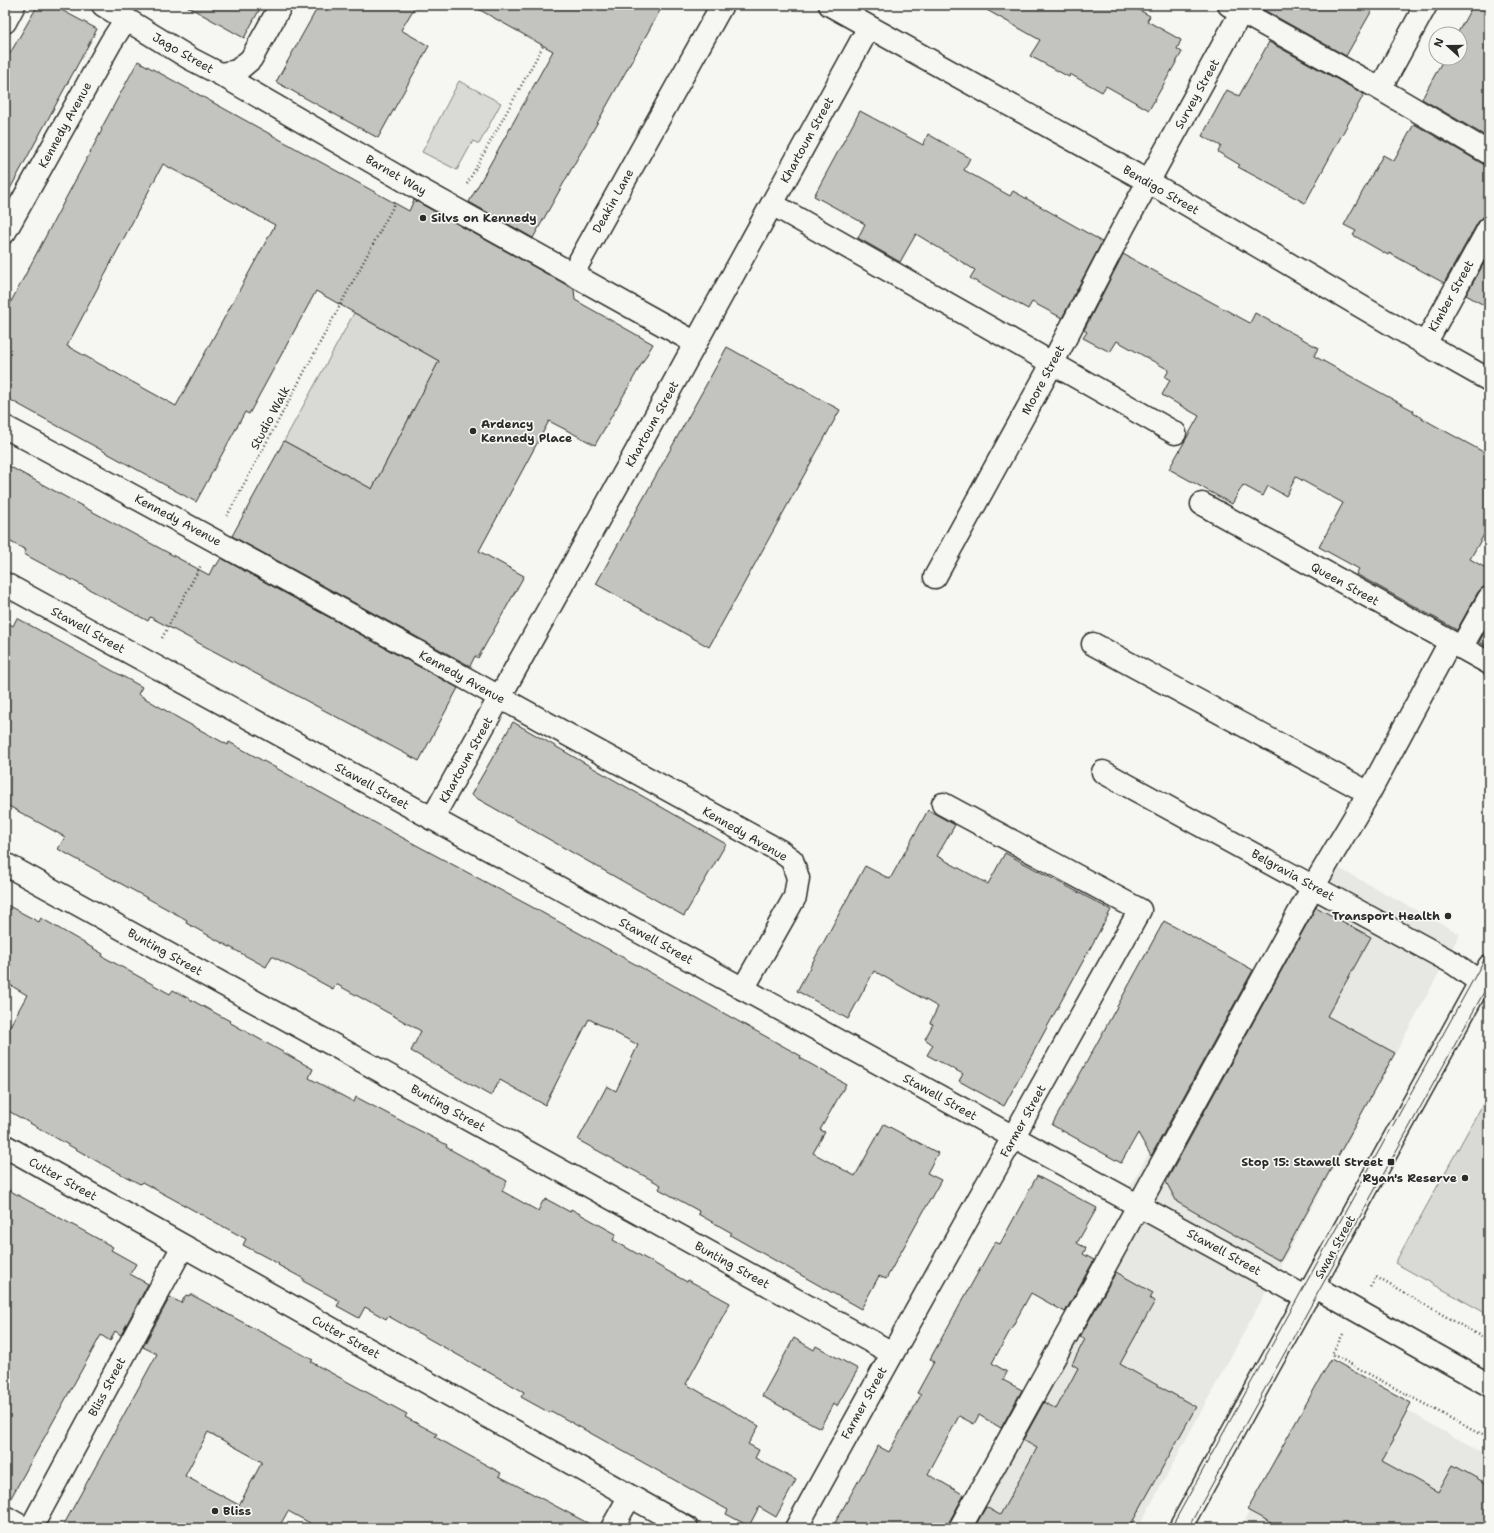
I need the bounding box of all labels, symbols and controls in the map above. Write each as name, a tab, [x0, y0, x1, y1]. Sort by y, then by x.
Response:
north arrow	[1428, 26, 1468, 66]
street label: Jago Street	[149, 29, 217, 77]
text: N	[1431, 36, 1448, 49]
street label: Survey Street	[1171, 56, 1223, 132]
street label: Kennedy Avenue	[35, 79, 95, 171]
street label: Khartoum Street	[777, 94, 837, 186]
street label: Barnet Way	[363, 151, 430, 199]
street label: Bendigo Street	[1120, 162, 1202, 218]
street label: Deakin Lane	[589, 166, 637, 236]
place label: Silvs on Kennedy	[431, 210, 536, 226]
marker: Silvs on Kennedy	[418, 213, 428, 223]
street label: Kimber Street	[1425, 257, 1477, 335]
street label: Moore Street	[1018, 342, 1068, 418]
street label: Khartoum Street	[622, 378, 682, 470]
street label: Studio Walk	[247, 383, 293, 452]
place label: Ardency Kennedy Place	[481, 416, 572, 446]
marker: Ardency Kennedy Place	[468, 426, 478, 436]
street label: Kennedy Avenue	[132, 490, 224, 550]
street label: Queen Street	[1308, 559, 1382, 609]
street label: Stawell Street	[48, 603, 128, 657]
street label: Kennedy Avenue	[416, 647, 508, 707]
street label: Khartoum Street	[436, 714, 496, 806]
street label: Stawell Street	[332, 759, 412, 813]
street label: Kennedy Avenue	[699, 803, 791, 865]
street label: Belgravia Street	[1249, 846, 1337, 904]
place label: Transport Health	[1332, 908, 1440, 924]
marker: Transport Health	[1443, 911, 1453, 921]
street label: Stawell Street	[616, 914, 696, 968]
street label: Bunting Street	[125, 925, 205, 979]
street label: Stawell Street	[900, 1070, 980, 1124]
street label: Bunting Street	[408, 1081, 488, 1135]
street label: Farmer Street	[996, 1082, 1050, 1160]
street label: Cutter Street	[26, 1154, 100, 1204]
place label: Stop 15: Stawell Street	[1241, 1154, 1383, 1170]
marker: Stop 15: Stawell Street	[1386, 1157, 1396, 1167]
place label: Ryan's Reserve	[1363, 1170, 1457, 1186]
marker: Ryan's Reserve	[1460, 1173, 1470, 1183]
street label: Swan Street	[1311, 1212, 1359, 1282]
street label: Stawell Street	[1184, 1225, 1264, 1279]
street label: Bunting Street	[692, 1238, 772, 1292]
street label: Cutter Street	[309, 1312, 383, 1362]
street label: Bliss Street	[85, 1355, 129, 1419]
street label: Farmer Street	[837, 1364, 891, 1442]
place label: Bliss	[223, 1503, 251, 1519]
marker: Bliss	[210, 1506, 220, 1516]

